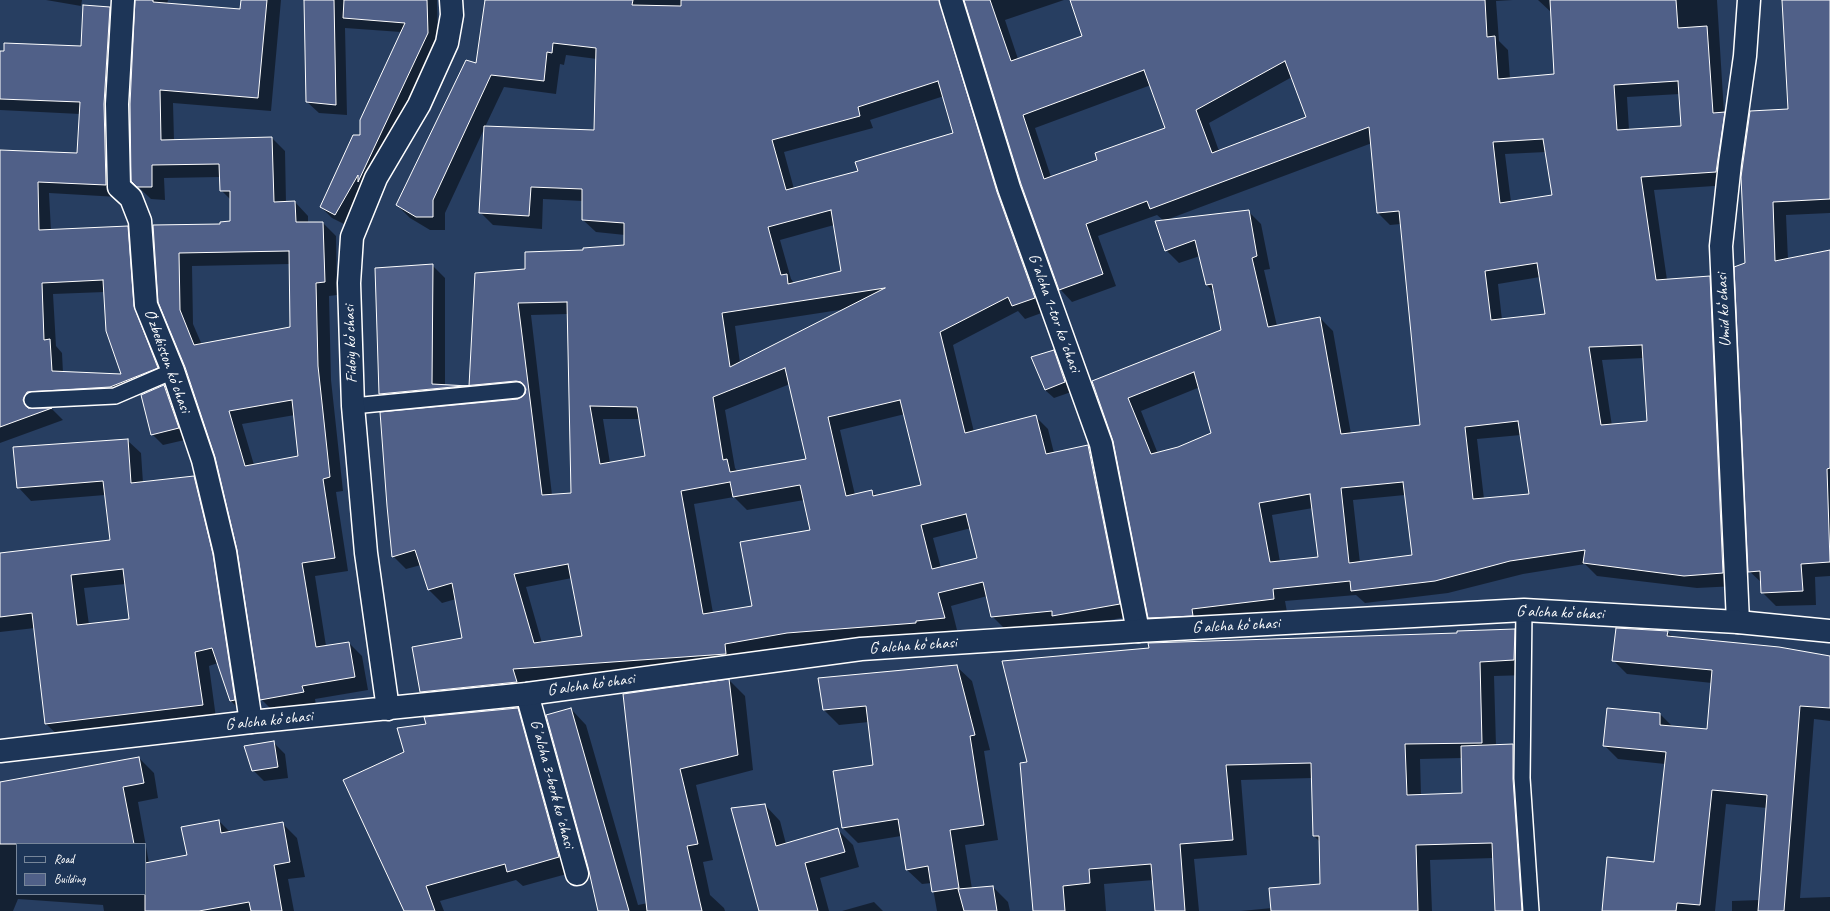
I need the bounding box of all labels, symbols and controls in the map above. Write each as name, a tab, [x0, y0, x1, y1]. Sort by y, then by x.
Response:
street label: Gʼalcha 1-tor koʼchasi	[1024, 251, 1084, 375]
street label: Umid koʻchasi	[1712, 273, 1736, 347]
street label: Fidoiy koʻchasi	[340, 305, 362, 383]
street label: Oʻzbekiston koʻchasi	[139, 307, 195, 415]
street label: Gʻalcha koʻchasi	[1516, 602, 1604, 624]
street label: Gʻalcha koʻchasi	[1192, 614, 1280, 638]
street label: Gʻalcha koʻchasi	[869, 633, 957, 659]
street label: Gʻalcha koʻchasi	[546, 669, 636, 701]
street label: Gʻalcha koʻchasi	[224, 707, 314, 735]
street label: Gʼalcha 3-berk koʼchasi	[526, 718, 578, 850]
legend	[16, 843, 146, 895]
text: Road	[54, 851, 74, 867]
text: Building	[54, 871, 86, 887]

